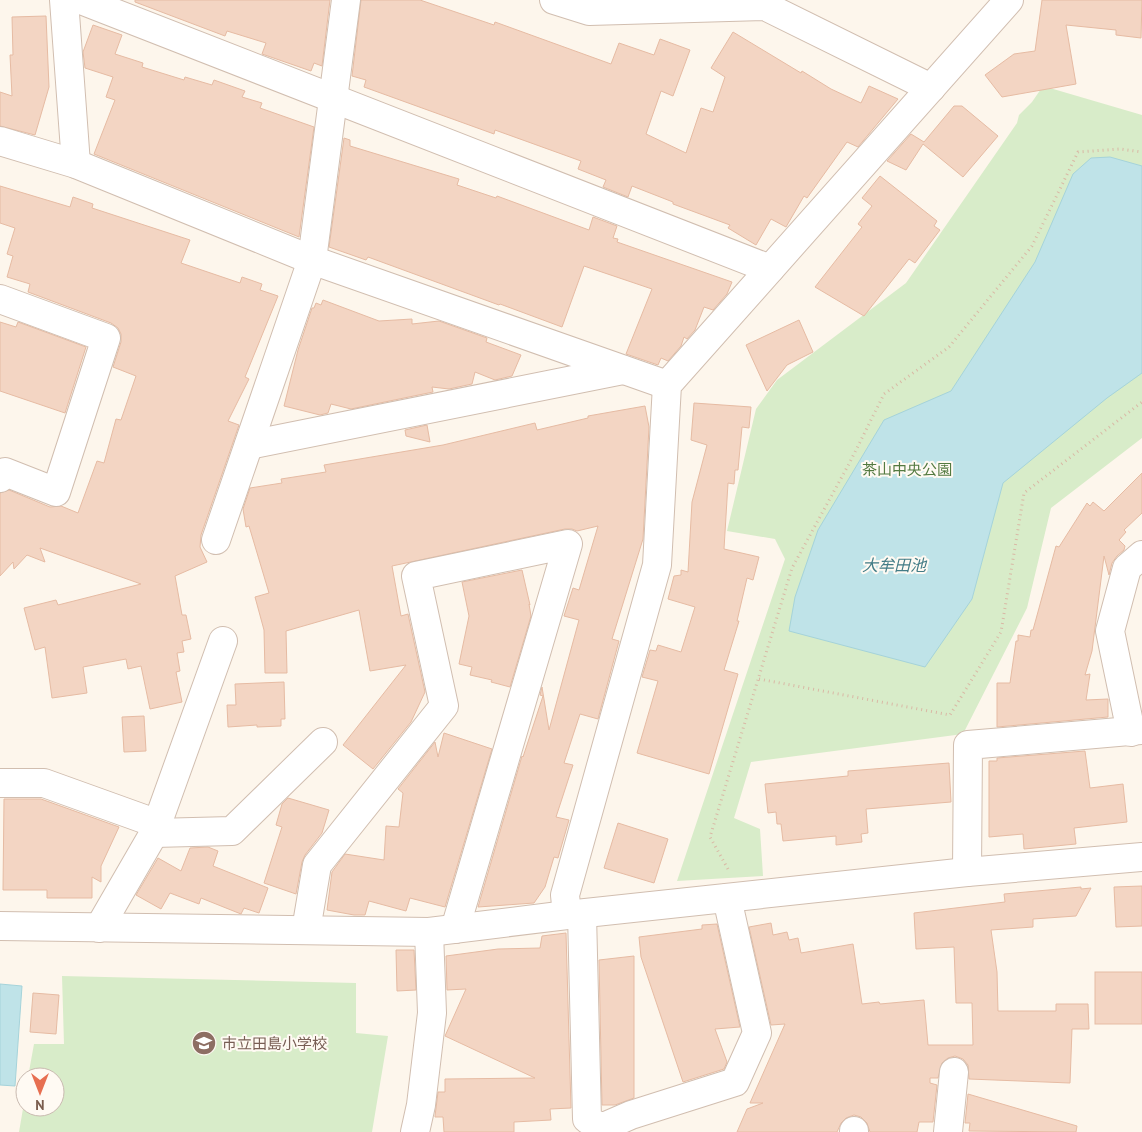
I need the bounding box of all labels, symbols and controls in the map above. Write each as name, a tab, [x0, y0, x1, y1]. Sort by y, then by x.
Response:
park label: 茶山中央公園	[862, 460, 952, 479]
water label: 大牟田池	[862, 555, 928, 575]
school or university icon: 市立田島小学校	[191, 1030, 217, 1056]
place label: 市立田島小学校	[222, 1034, 327, 1053]
north arrow	[15, 1067, 65, 1117]
text: N	[35, 1096, 45, 1114]

